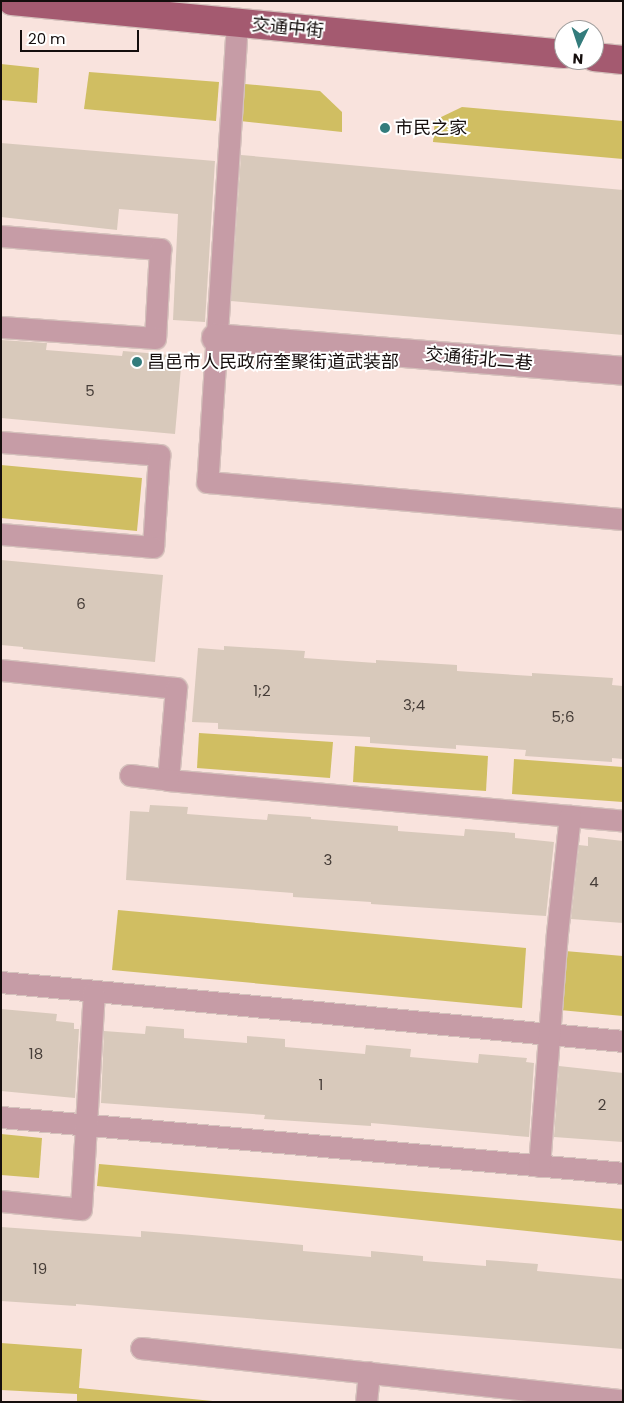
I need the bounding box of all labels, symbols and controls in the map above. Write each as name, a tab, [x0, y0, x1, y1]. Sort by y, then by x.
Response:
street label: 交通中街	[251, 13, 325, 43]
scale bar	[22, 20, 141, 52]
north arrow	[554, 20, 604, 70]
text: 20 m	[28, 28, 66, 49]
text: N	[572, 49, 584, 69]
place label: 市民之家	[395, 117, 467, 139]
marker: 市民之家	[379, 122, 391, 134]
street label: 交通街北二巷	[424, 344, 534, 374]
place label: 昌邑市人民政府奎聚街道武装部	[147, 351, 399, 373]
marker: 昌邑市人民政府奎聚街道武装部	[131, 356, 143, 368]
house number: 5	[85, 382, 95, 400]
house number: 6	[76, 595, 86, 613]
house number: 1;2	[253, 682, 271, 700]
house number: 3;4	[403, 696, 425, 714]
house number: 5;6	[552, 708, 574, 726]
house number: 3	[324, 851, 332, 869]
house number: 4	[589, 873, 599, 891]
house number: 18	[29, 1045, 43, 1063]
house number: 1	[319, 1076, 323, 1094]
house number: 2	[598, 1096, 606, 1114]
house number: 19	[33, 1260, 47, 1278]

